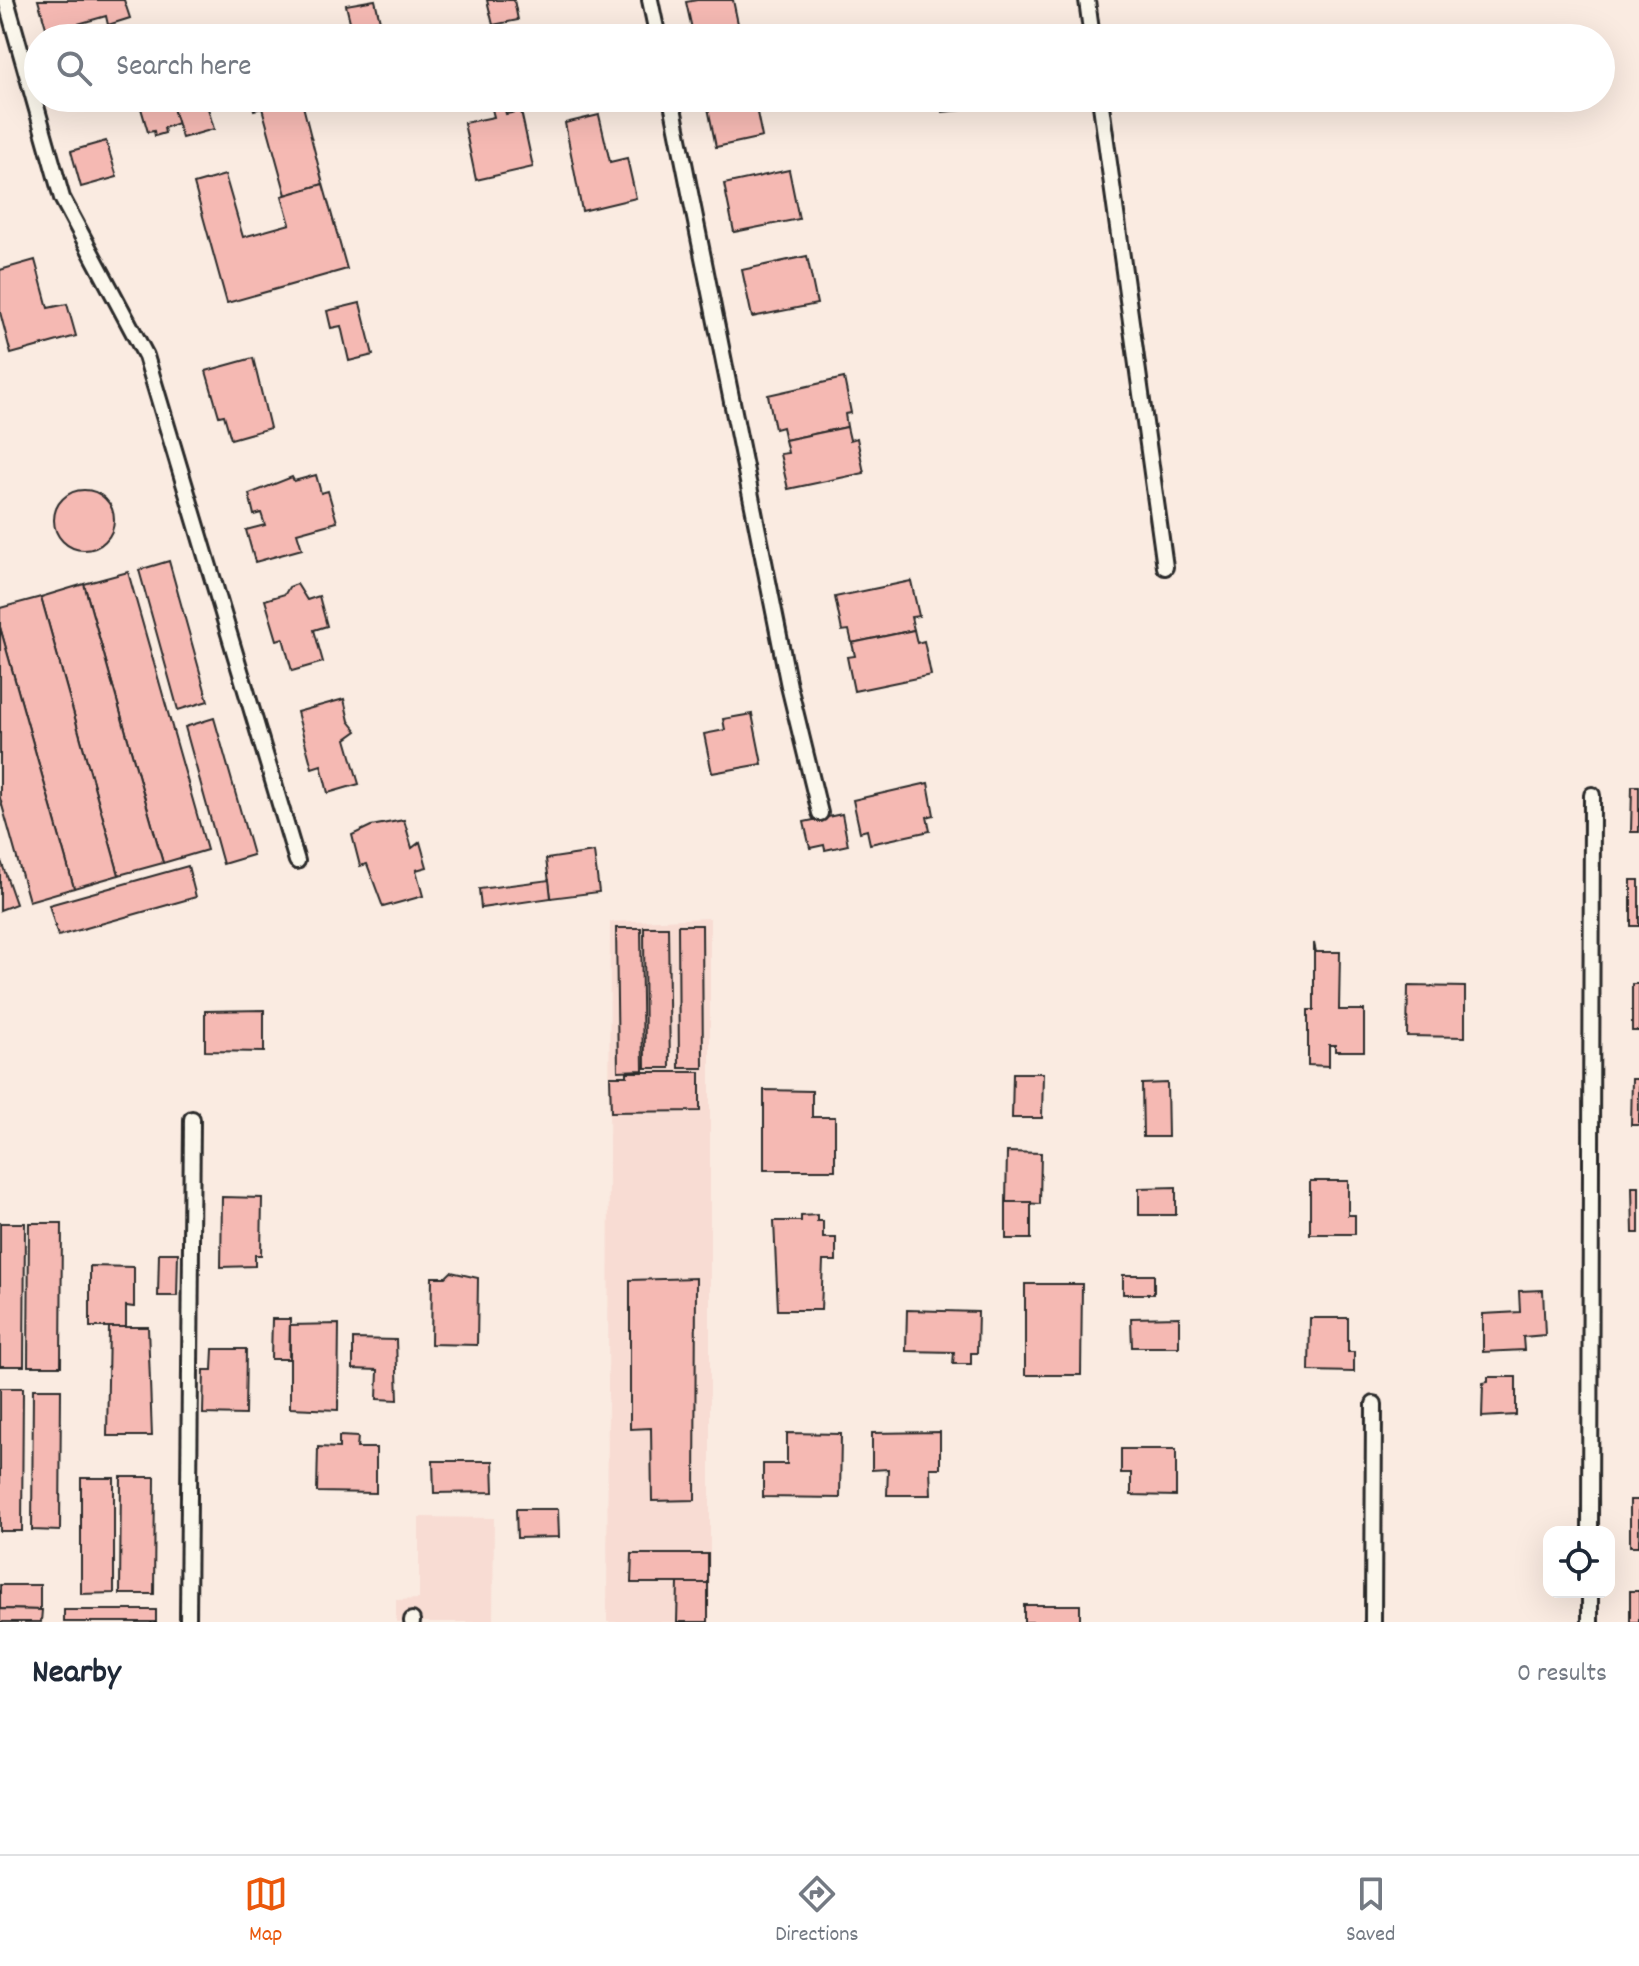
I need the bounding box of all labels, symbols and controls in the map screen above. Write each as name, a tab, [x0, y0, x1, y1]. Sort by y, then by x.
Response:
search box	[24, 24, 1615, 112]
icon: search	[52, 46, 96, 90]
text: Search here	[116, 47, 252, 90]
map controls	[1543, 1526, 1615, 1598]
button: locate	[1543, 1526, 1615, 1598]
text: Nearby	[32, 1650, 121, 1699]
text: 0 results	[1517, 1656, 1607, 1693]
tab: Map	[244, 1872, 288, 1951]
tab: Directions	[775, 1872, 859, 1951]
tab: Saved	[1346, 1872, 1395, 1951]

